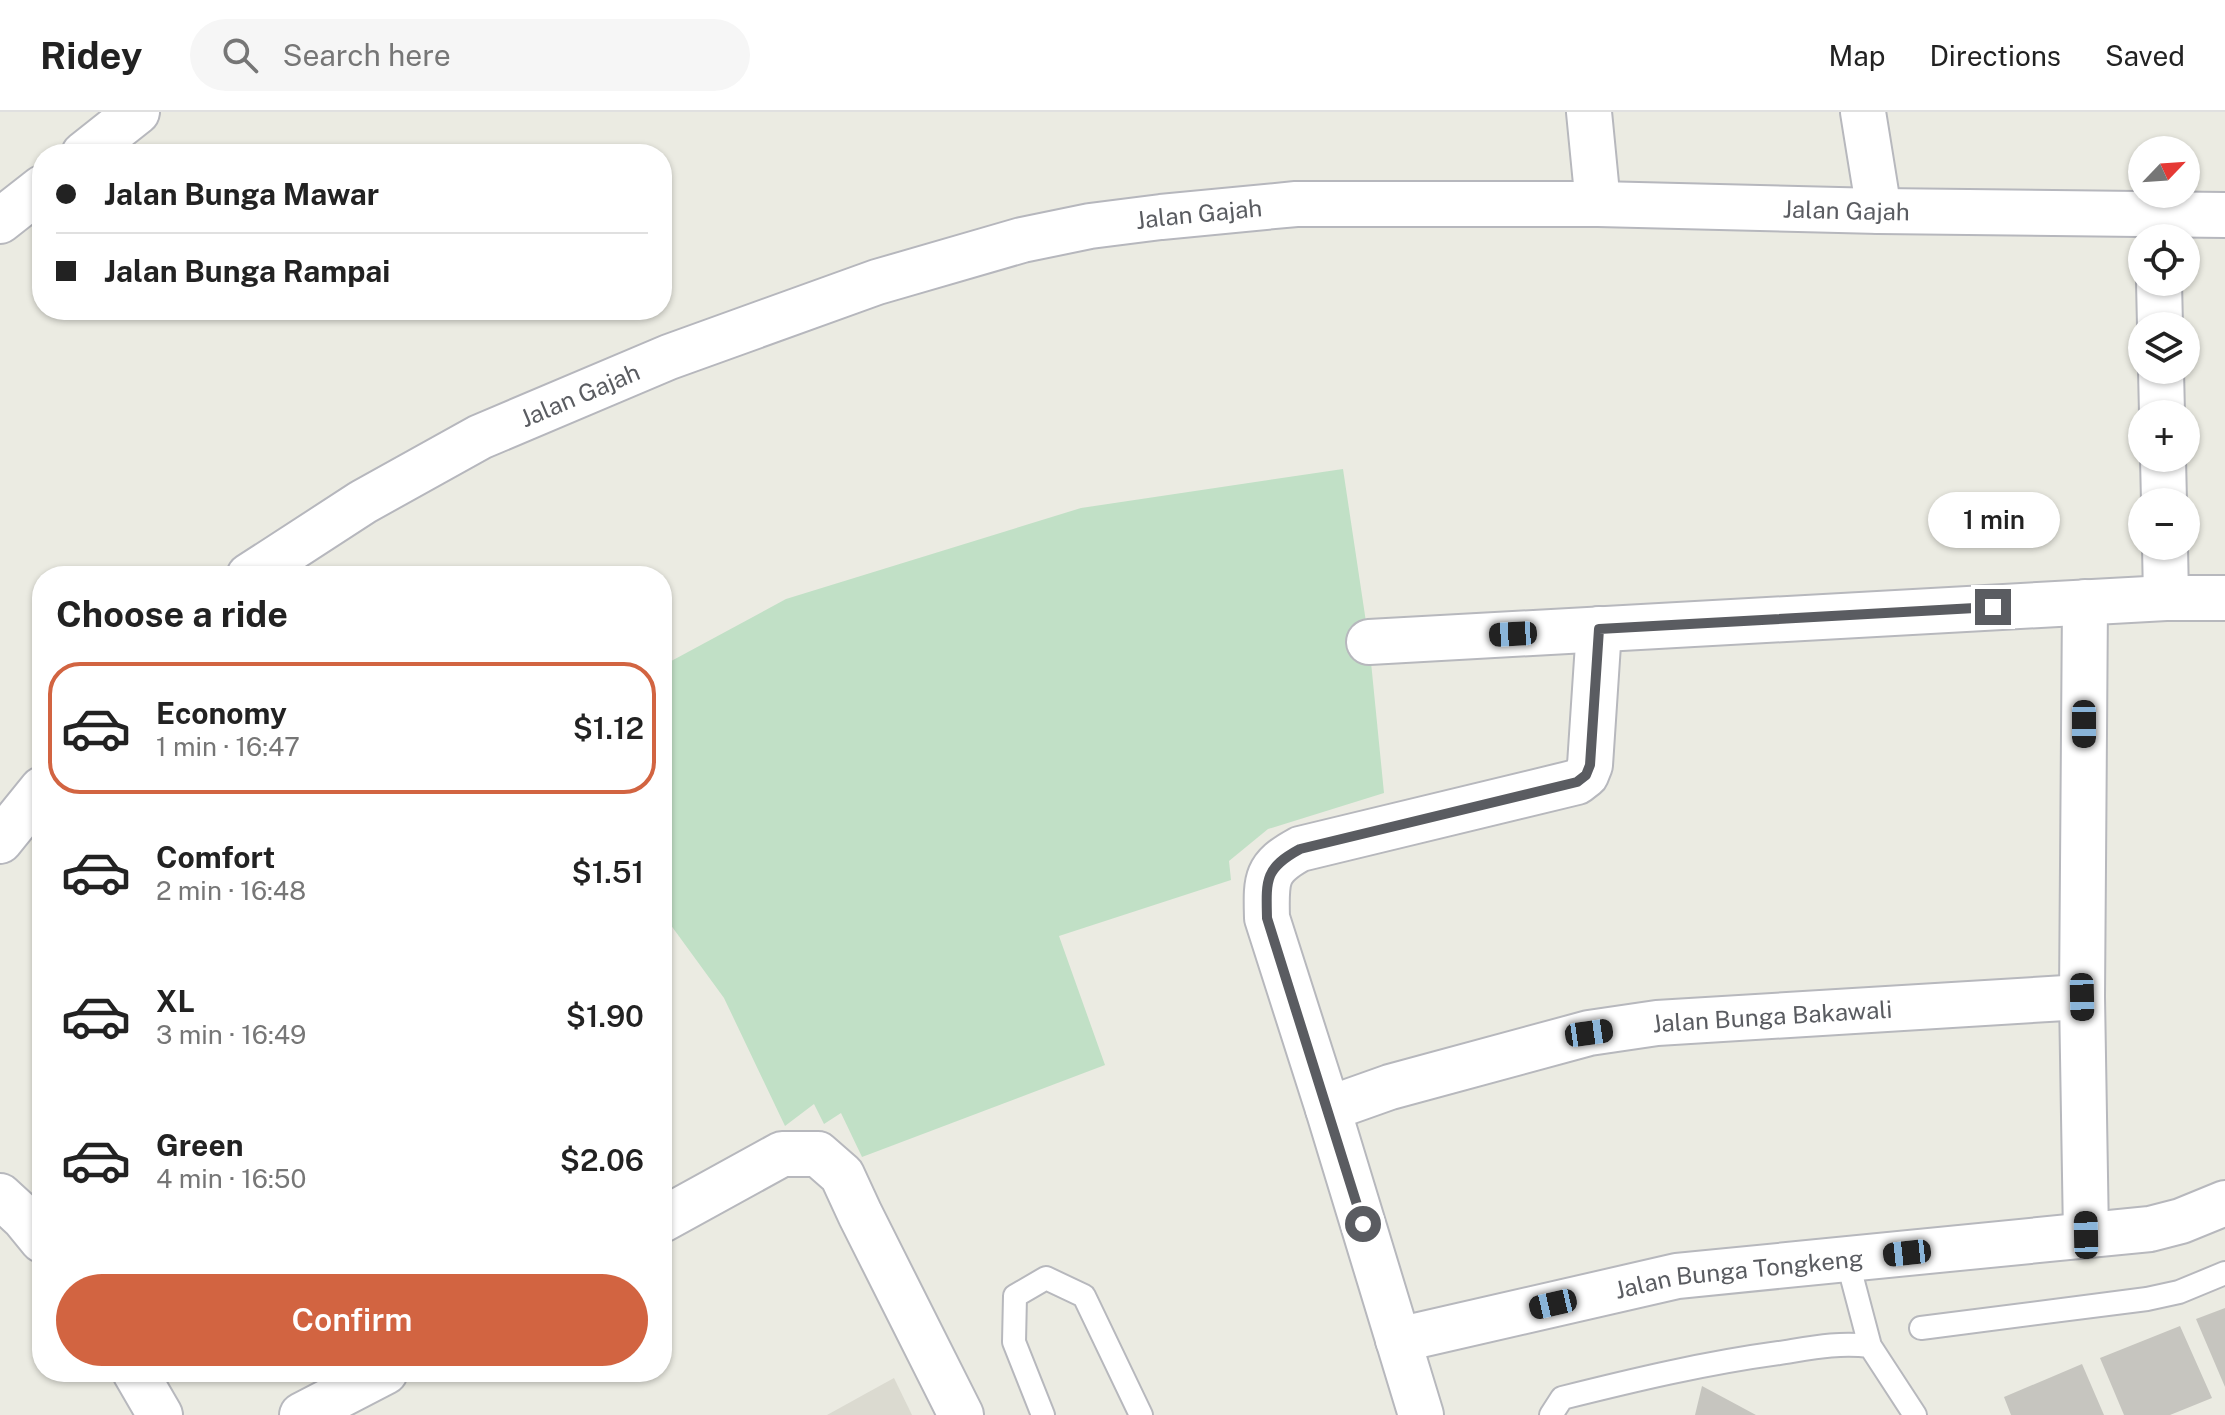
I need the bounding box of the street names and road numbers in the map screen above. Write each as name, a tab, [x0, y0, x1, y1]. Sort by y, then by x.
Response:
street label: Jalan Gajah	[1134, 193, 1263, 234]
street label: Jalan Gajah	[1782, 195, 1910, 225]
street label: Jalan Gajah	[516, 357, 644, 432]
street label: Jalan Bunga Bakawali	[1650, 995, 1893, 1038]
street label: Jalan Bunga Tongkeng	[1612, 1244, 1865, 1304]

